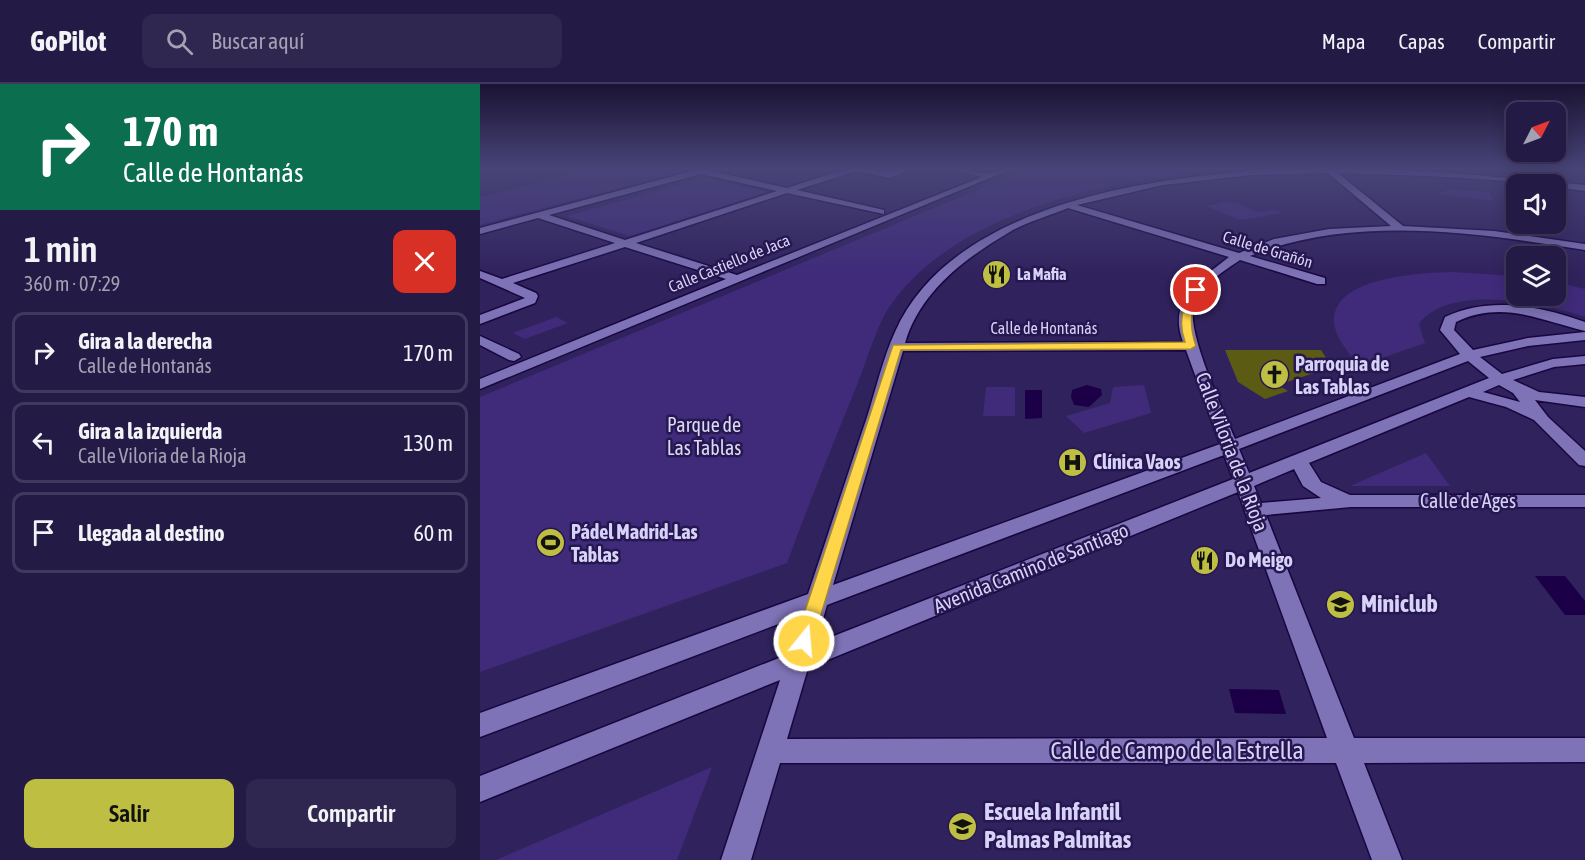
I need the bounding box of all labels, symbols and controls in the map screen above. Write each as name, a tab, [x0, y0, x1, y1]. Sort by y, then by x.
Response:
search box	[142, 14, 562, 68]
text: GoPilot	[30, 25, 106, 57]
icon: search	[163, 25, 196, 58]
text: Buscar aquí	[211, 28, 304, 54]
text: Mapa	[1322, 29, 1365, 53]
text: Capas	[1398, 29, 1445, 53]
text: Compartir	[1478, 29, 1555, 53]
north arrow	[1506, 102, 1566, 162]
map controls	[1506, 102, 1566, 306]
text: 170 m	[123, 107, 218, 155]
icon: right	[24, 108, 102, 186]
text: Calle de Hontanás	[123, 157, 303, 188]
button: sound	[1506, 174, 1566, 234]
street label: Calle de Grañón	[1221, 227, 1315, 271]
text: 1 min	[24, 228, 98, 270]
button: close	[393, 230, 456, 293]
street label: Calle Castiello de Jaca	[666, 230, 792, 296]
button: layers	[1506, 246, 1566, 306]
restaurant icon: La Mafia	[980, 258, 1012, 290]
pin	[1170, 264, 1221, 315]
place label: La Mafia	[1017, 265, 1067, 283]
text: 360 m · 07:29	[24, 272, 120, 295]
icon: arrive	[1179, 273, 1212, 306]
street label: Calle de Hontanás	[991, 319, 1098, 337]
text: Gira a la derecha	[78, 328, 212, 354]
icon: right	[27, 336, 60, 369]
text: 170 m	[403, 340, 453, 366]
place label: Parroquia de Las Tablas	[1295, 352, 1389, 398]
text: Calle de Hontanás	[78, 354, 212, 377]
church icon: Parroquia de Las Tablas	[1258, 359, 1290, 391]
street label: Calle Viloria de la Rioja	[1192, 369, 1273, 535]
park label: Parque de Las Tablas	[667, 413, 741, 459]
text: Gira a la izquierda	[78, 418, 222, 444]
icon: left	[27, 426, 60, 459]
text: 130 m	[403, 430, 453, 456]
text: Calle Viloria de la Rioja	[78, 444, 247, 467]
hospital icon: Clínica Vaos	[1056, 446, 1088, 478]
place label: Clínica Vaos	[1093, 450, 1181, 473]
street label: Calle de Ages	[1420, 489, 1516, 512]
icon: arrive	[27, 516, 60, 549]
street label: Avenida Camino de Santiago	[930, 518, 1131, 617]
text: Llegada al destino	[78, 520, 225, 546]
text: 60 m	[413, 520, 453, 546]
place label: Pádel Madrid-Las Tablas	[571, 520, 698, 566]
sports icon: Pádel Madrid-Las Tablas	[534, 527, 566, 559]
restaurant icon: Do Meigo	[1188, 544, 1220, 576]
place label: Do Meigo	[1225, 548, 1293, 571]
school or university icon: Miniclub	[1324, 588, 1356, 620]
place label: Miniclub	[1361, 590, 1438, 617]
position arrow	[772, 609, 836, 673]
street label: Calle de Campo de la Estrella	[1050, 737, 1304, 764]
button: Salir	[24, 779, 234, 848]
button: Compartir	[246, 779, 456, 848]
place label: Escuela Infantil Palmas Palmitas	[984, 798, 1132, 853]
school or university icon: Escuela Infantil Palmas Palmitas	[947, 810, 979, 842]

